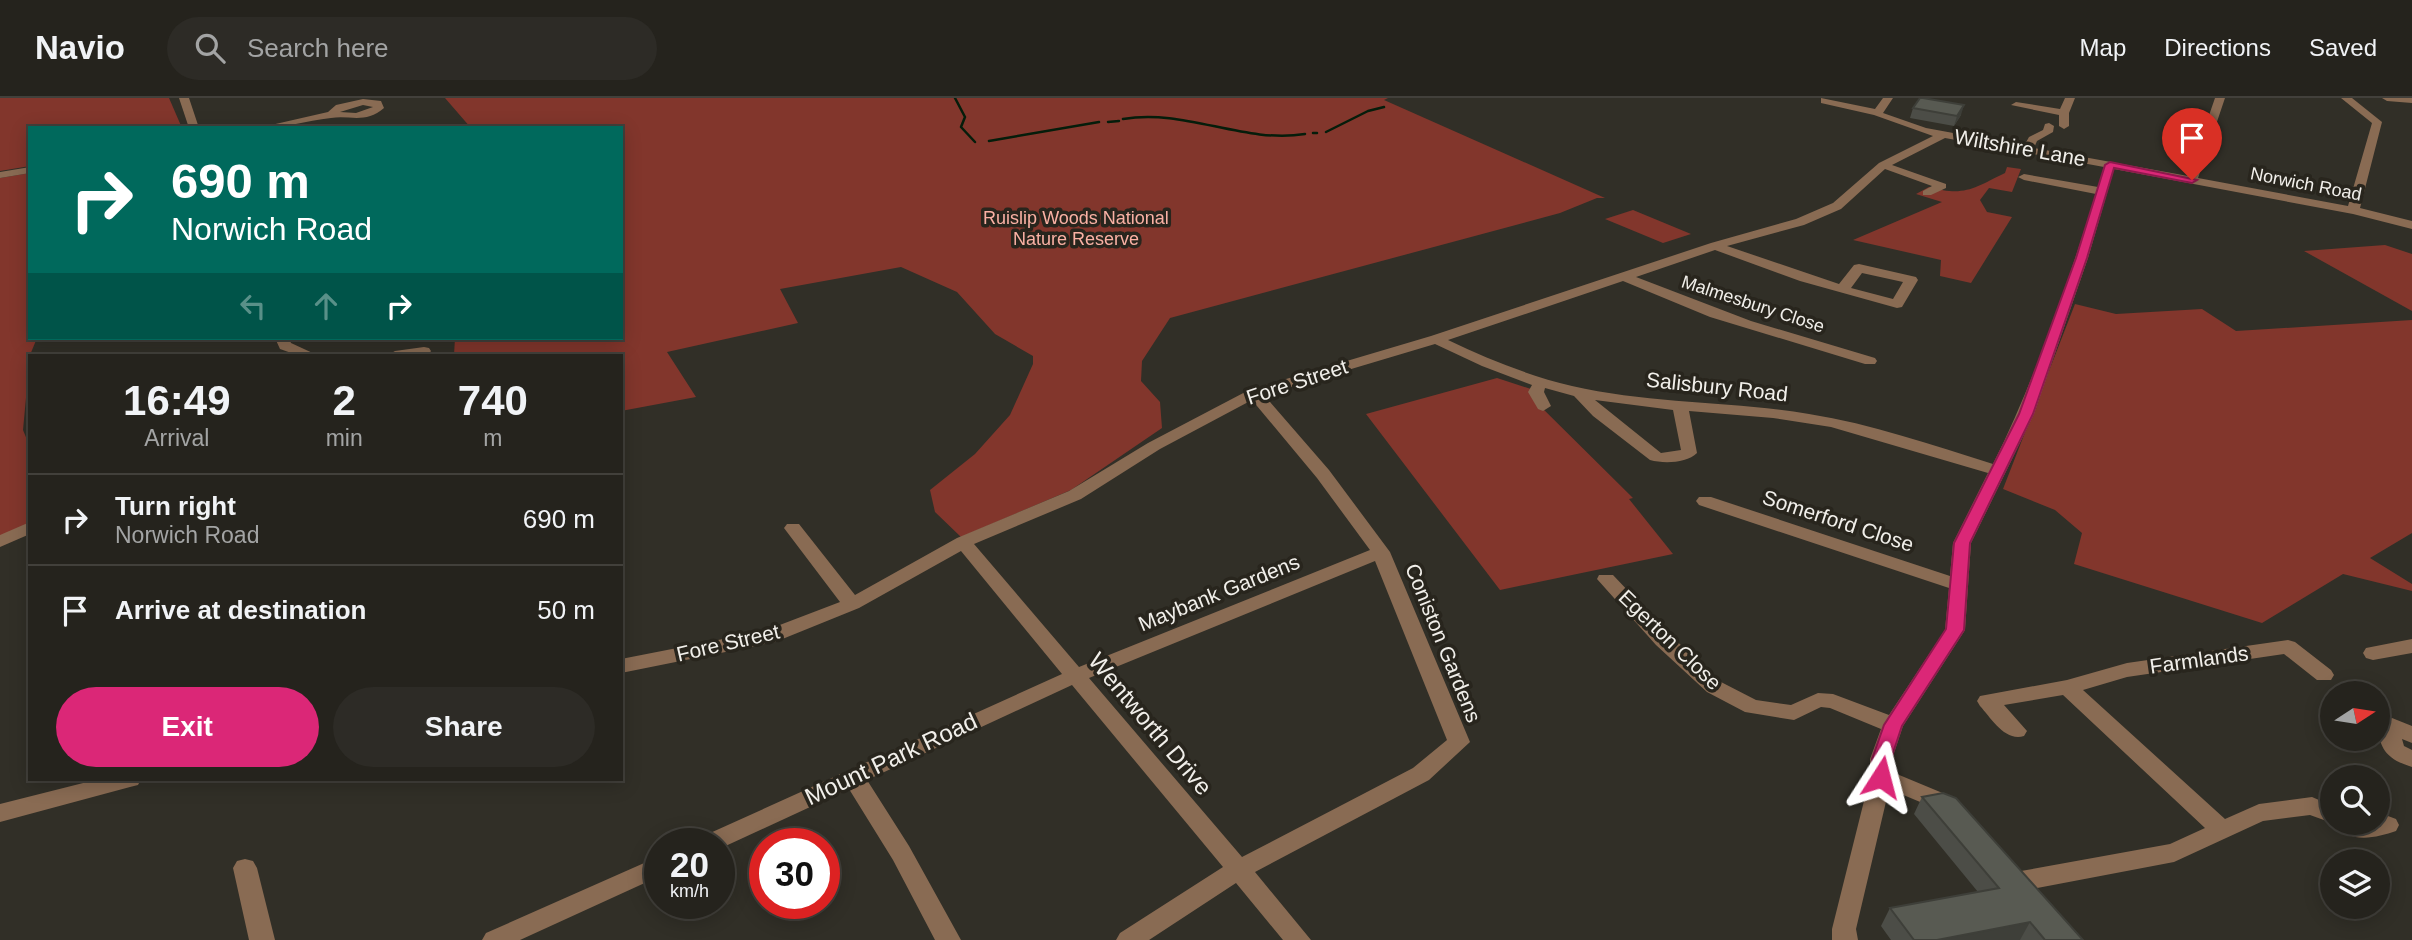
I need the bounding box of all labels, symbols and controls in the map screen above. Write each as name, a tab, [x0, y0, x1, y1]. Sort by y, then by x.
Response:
search box	[167, 17, 657, 80]
text: Navio	[35, 29, 125, 66]
icon: search	[191, 29, 229, 67]
text: Search here	[247, 33, 389, 63]
text: Map	[2080, 34, 2126, 61]
text: Directions	[2164, 34, 2271, 61]
text: Saved	[2309, 34, 2377, 61]
pin	[2162, 108, 2222, 180]
icon: arrive	[2173, 119, 2211, 157]
street label: Wiltshire Lane	[1953, 125, 2088, 170]
icon: right	[56, 154, 147, 245]
text: 690 m	[171, 154, 310, 208]
street label: Norwich Road	[2249, 163, 2363, 205]
park label: Ruislip Woods National Nature Reserve	[983, 208, 1169, 249]
text: Norwich Road	[171, 211, 372, 247]
street label: Malmesbury Close	[1679, 271, 1827, 337]
icon: left	[234, 287, 272, 325]
icon: ahead	[307, 287, 345, 325]
icon: right	[380, 287, 418, 325]
street label: Fore Street	[1243, 354, 1351, 409]
street label: Salisbury Road	[1645, 368, 1789, 405]
text: 16:49	[123, 377, 231, 424]
text: 2	[332, 377, 356, 424]
text: 740	[458, 377, 528, 424]
text: Arrival	[144, 425, 209, 451]
text: min	[326, 425, 363, 451]
text: m	[483, 425, 502, 451]
street label: Somerford Close	[1760, 485, 1917, 556]
text: Turn right	[115, 491, 236, 521]
icon: right	[56, 501, 94, 539]
text: 690 m	[523, 504, 595, 534]
text: Norwich Road	[115, 522, 259, 548]
street label: Maybank Gardens	[1135, 550, 1303, 635]
street label: Coniston Gardens	[1401, 560, 1486, 726]
street label: Egerton Close	[1614, 585, 1726, 694]
icon: arrive	[56, 592, 94, 630]
text: Arrive at destination	[115, 595, 366, 625]
text: 50 m	[537, 595, 595, 625]
street label: Fore Street	[674, 619, 782, 666]
street label: Farmlands	[2148, 641, 2250, 678]
street label: Wentworth Drive	[1083, 647, 1218, 800]
north arrow	[2320, 681, 2390, 751]
map controls	[2320, 681, 2390, 919]
button: Exit	[56, 687, 319, 767]
button: Share	[333, 687, 595, 767]
street label: Mount Park Road	[800, 707, 981, 810]
position arrow	[1844, 740, 1918, 814]
button: search	[2320, 765, 2390, 835]
speed limit sign: 30	[749, 828, 840, 919]
text: 20	[670, 845, 709, 884]
button: layers	[2320, 849, 2390, 919]
text: km/h	[670, 881, 709, 901]

